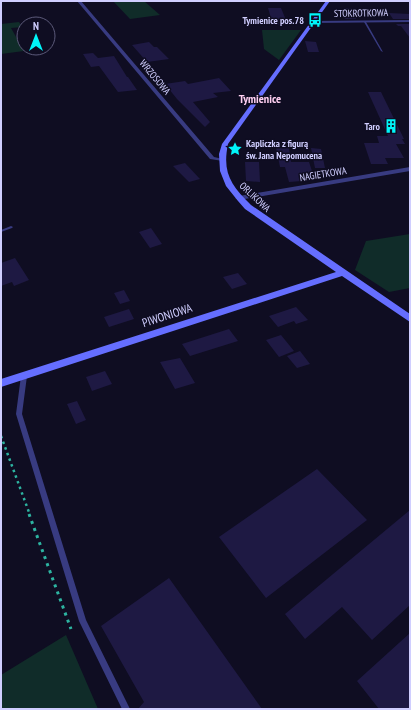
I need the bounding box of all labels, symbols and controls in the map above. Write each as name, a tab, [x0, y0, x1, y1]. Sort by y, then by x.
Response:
street label: STOKROTKOWA	[334, 6, 388, 20]
bus stop icon: Tymienice pos.78	[307, 12, 323, 28]
place label: Tymienice pos.78	[243, 14, 304, 27]
north arrow	[16, 16, 56, 56]
text: N	[33, 19, 39, 33]
street label: WRZOSOWA	[137, 57, 174, 97]
district label: Tymienice	[239, 91, 281, 106]
building icon: Taro	[383, 118, 399, 134]
place label: Taro	[365, 120, 381, 133]
place label: Kapliczka z figurą św. Jana Nepomucena	[246, 137, 322, 162]
place icon: Kapliczka z figurą św. Jana Nepomucena	[227, 141, 243, 157]
street label: NAGIETKOWA	[299, 164, 348, 184]
street label: ORLIKOWA	[237, 179, 274, 215]
street label: PIWONIOWA	[140, 300, 194, 330]

